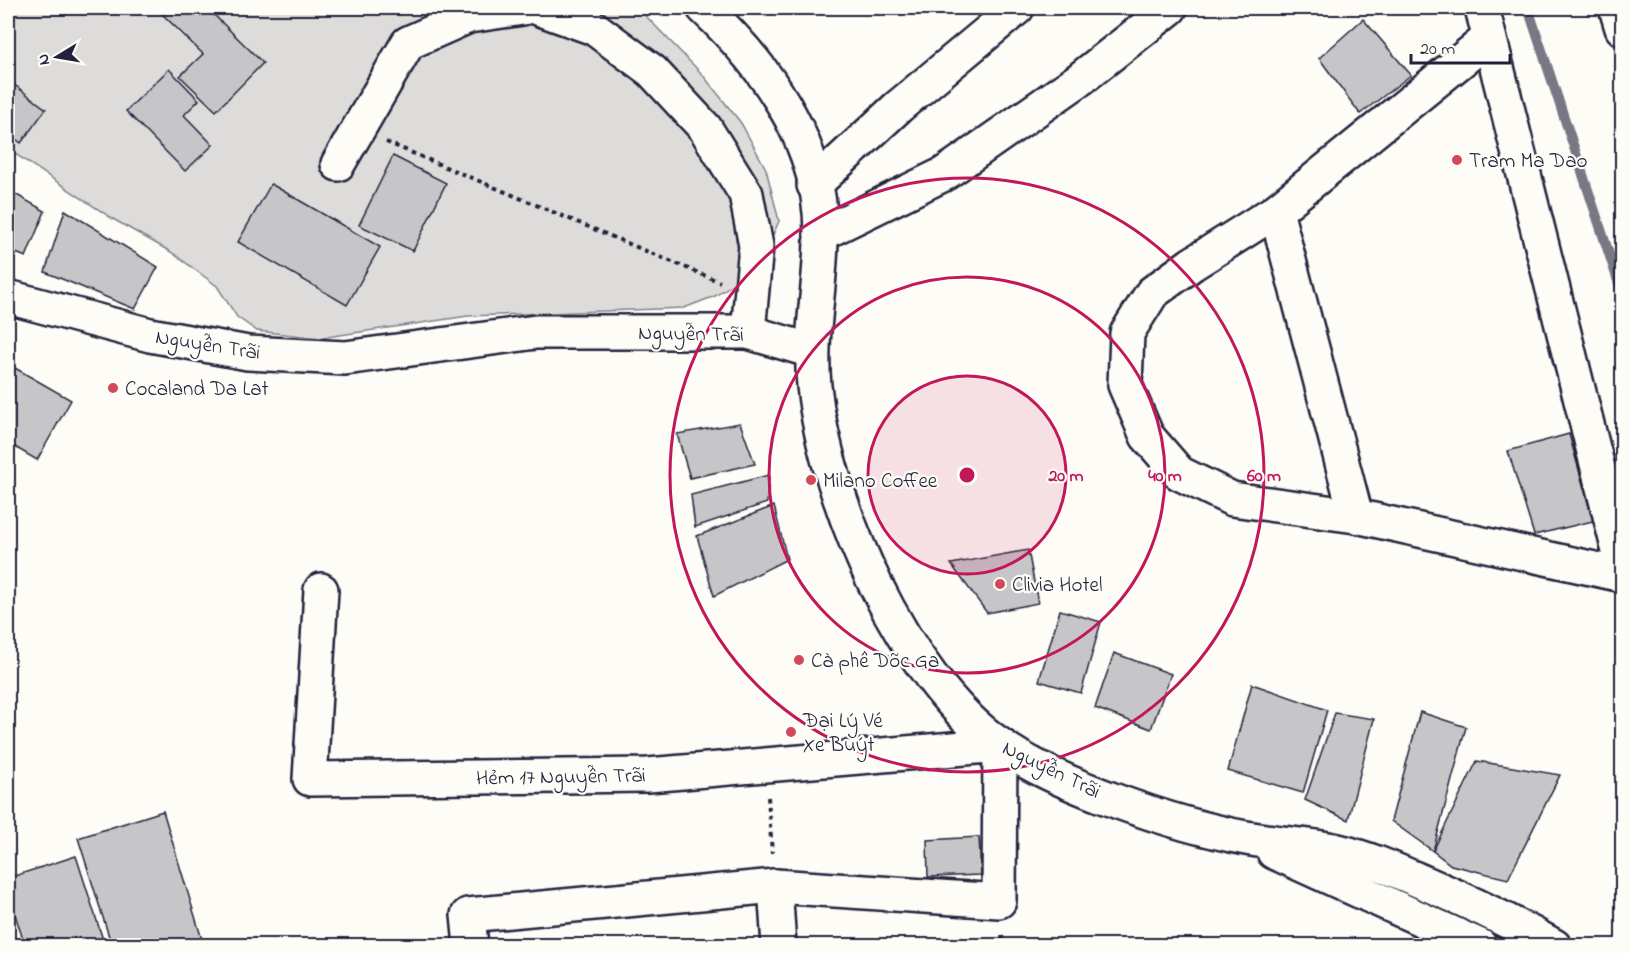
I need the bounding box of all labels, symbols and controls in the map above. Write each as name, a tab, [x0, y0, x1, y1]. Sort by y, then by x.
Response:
north arrow	[27, 27, 87, 87]
scale bar	[1411, 27, 1510, 65]
text: 20 m	[1420, 37, 1455, 63]
text: N	[31, 52, 57, 67]
place label: Tram Ma Dao	[1469, 147, 1588, 177]
marker: Tram Ma Dao	[1450, 153, 1464, 167]
street label: Nguyễn Trãi	[638, 319, 744, 353]
street label: Nguyễn Trãi	[153, 323, 262, 371]
place label: Cocaland Da Lat	[125, 375, 269, 405]
marker: Cocaland Da Lat	[106, 381, 120, 395]
text: 20 m	[1047, 464, 1084, 490]
text: 40 m	[1148, 464, 1182, 490]
text: 60 m	[1247, 464, 1281, 490]
centre of rings	[957, 465, 977, 485]
place label: Milano Coffee	[823, 467, 938, 497]
marker: Milano Coffee	[804, 473, 818, 487]
place label: Clivia Hotel	[1012, 571, 1102, 601]
marker: Clivia Hotel	[993, 577, 1007, 591]
place label: Cà phê Dõc Ga	[811, 647, 939, 677]
marker: Cà phê Dõc Ga	[792, 653, 806, 667]
place label: Đại Lý Vé Xe Buýt	[802, 707, 883, 763]
marker: Đại Lý Vé Xe Buýt	[784, 725, 798, 739]
street label: Nguyễn Trãi	[996, 734, 1105, 809]
street label: Hẻm 17 Nguyễn Trãi	[476, 762, 646, 796]

